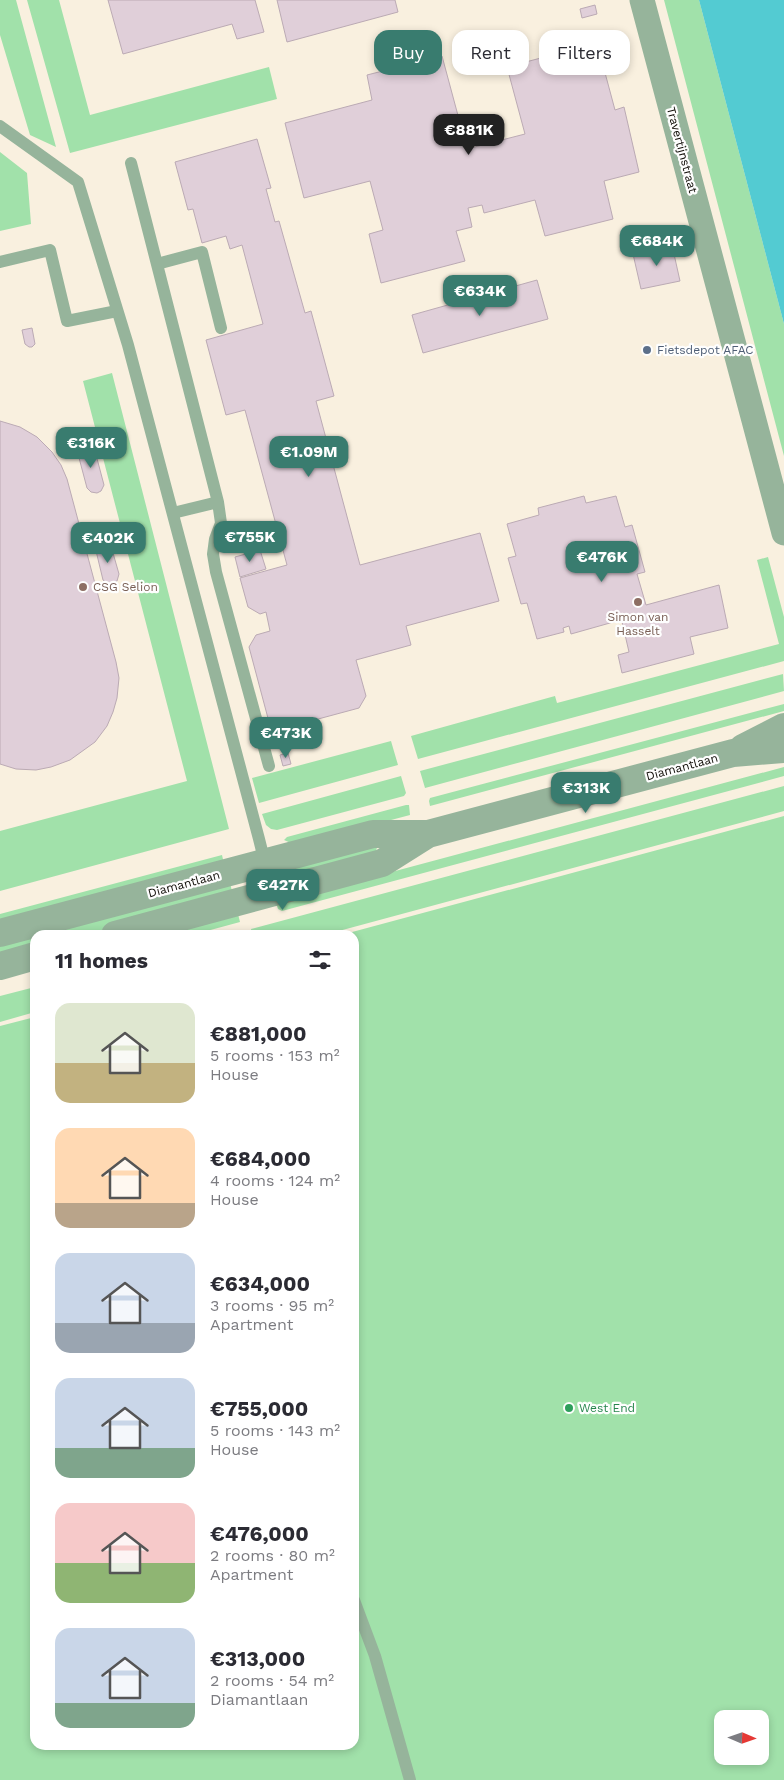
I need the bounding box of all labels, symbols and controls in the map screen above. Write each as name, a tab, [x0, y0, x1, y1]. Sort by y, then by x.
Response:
chip: Buy	[374, 30, 442, 75]
chip: Rent	[452, 30, 529, 75]
chip: Filters	[539, 30, 630, 75]
street label: Travertijnstraat	[664, 105, 700, 195]
pin: €881K	[434, 114, 504, 156]
text: €881K	[444, 120, 494, 139]
pin: €684K	[622, 224, 692, 267]
text: €684K	[631, 231, 683, 250]
pin: €634K	[445, 274, 515, 317]
text: €634K	[454, 281, 506, 300]
place label: Fietsdepot AFAC	[657, 343, 754, 357]
marker: Fietsdepot AFAC	[641, 344, 653, 356]
pin: €316K	[56, 426, 126, 469]
text: €316K	[67, 433, 115, 452]
pin: €1.09M	[268, 436, 350, 478]
text: €1.09M	[280, 442, 338, 461]
pin: €755K	[215, 520, 285, 563]
pin: €402K	[73, 522, 143, 564]
text: €755K	[225, 527, 275, 546]
text: €402K	[82, 528, 134, 547]
pin: €476K	[567, 540, 637, 583]
text: €476K	[576, 547, 628, 566]
place label: CSG Selion	[93, 580, 158, 594]
marker: CSG Selion	[77, 581, 89, 593]
marker: Simon van Hasselt	[632, 596, 644, 608]
place label: Simon van Hasselt	[608, 610, 669, 638]
pin: €473K	[251, 716, 321, 759]
text: €473K	[260, 723, 312, 742]
street label: Diamantlaan	[645, 751, 719, 783]
pin: €313K	[551, 772, 621, 814]
text: €313K	[562, 778, 610, 797]
street label: Diamantlaan	[147, 868, 221, 900]
pin: €427K	[248, 868, 318, 911]
text: €427K	[257, 875, 309, 894]
icon: filters	[306, 946, 334, 974]
text: 11 homes	[55, 948, 148, 973]
text: €881,000	[210, 1021, 307, 1046]
icon: home	[95, 1023, 155, 1083]
text: 5 rooms · 153 m²	[210, 1046, 340, 1065]
text: House	[210, 1065, 259, 1084]
text: €684,000	[210, 1146, 311, 1171]
icon: home	[95, 1148, 155, 1208]
text: 4 rooms · 124 m²	[210, 1171, 340, 1190]
text: House	[210, 1190, 259, 1209]
text: €634,000	[210, 1271, 310, 1296]
icon: home	[95, 1273, 155, 1333]
text: 3 rooms · 95 m²	[210, 1296, 334, 1315]
text: Apartment	[210, 1315, 293, 1334]
text: €755,000	[210, 1396, 308, 1421]
icon: home	[95, 1398, 155, 1458]
place label: West End	[579, 1401, 635, 1415]
marker: West End	[563, 1402, 575, 1414]
text: 5 rooms · 143 m²	[210, 1421, 340, 1440]
text: House	[210, 1440, 259, 1459]
text: €476,000	[210, 1521, 309, 1546]
icon: home	[95, 1523, 155, 1583]
text: 2 rooms · 80 m²	[210, 1546, 335, 1565]
text: Apartment	[210, 1565, 293, 1584]
text: €313,000	[210, 1646, 305, 1671]
icon: home	[95, 1648, 155, 1708]
text: 2 rooms · 54 m²	[210, 1671, 334, 1690]
text: Diamantlaan	[210, 1690, 308, 1709]
north arrow	[714, 1710, 769, 1765]
map controls	[714, 1710, 769, 1765]

